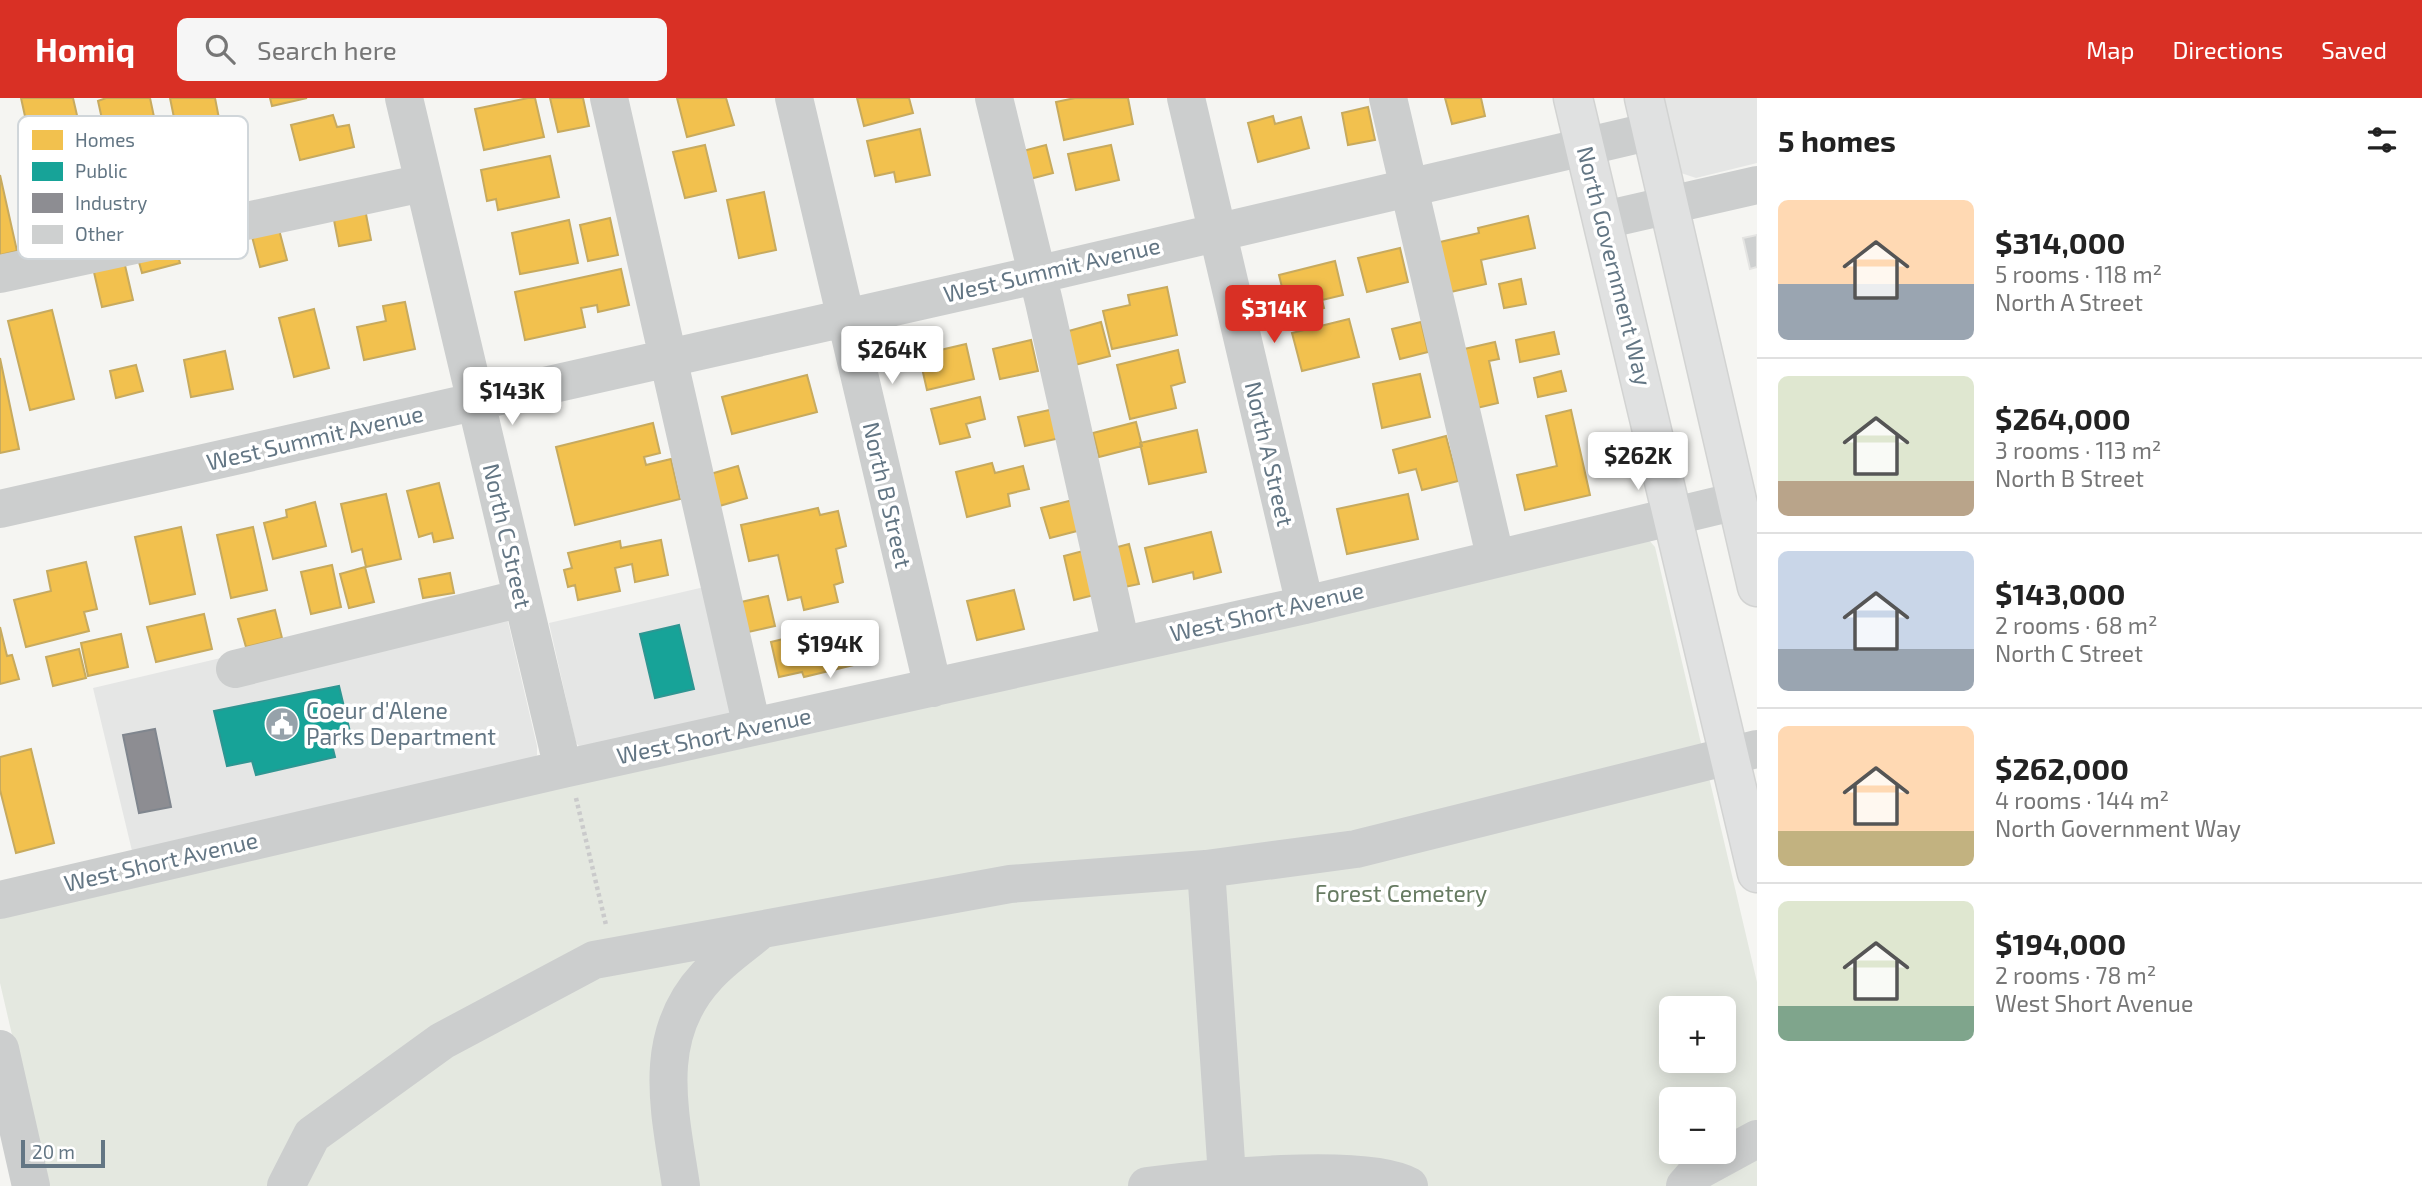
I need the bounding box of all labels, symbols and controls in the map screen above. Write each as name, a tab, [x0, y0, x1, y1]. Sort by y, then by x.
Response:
search box	[177, 18, 667, 81]
text: Homiq	[35, 29, 135, 69]
icon: search	[201, 30, 239, 68]
text: Search here	[257, 34, 397, 65]
text: Map	[2086, 35, 2134, 64]
text: Directions	[2172, 35, 2283, 64]
text: Saved	[2321, 35, 2387, 64]
legend	[18, 116, 248, 259]
icon: filters	[2363, 121, 2401, 159]
text: 5 homes	[1778, 122, 1896, 158]
text: Homes	[75, 128, 135, 151]
street label: North Government Way	[1572, 143, 1658, 388]
text: Public	[75, 159, 128, 182]
text: Industry	[75, 191, 147, 214]
text: Other	[75, 222, 124, 245]
text: $314,000	[1995, 224, 2126, 260]
icon: home	[1834, 228, 1918, 312]
street label: West Summit Avenue	[941, 230, 1163, 308]
text: 5 rooms · 118 m²	[1995, 260, 2162, 288]
pin: $314K	[1225, 286, 1323, 345]
text: North A Street	[1995, 288, 2143, 316]
text: $314K	[1241, 294, 1307, 322]
pin: $264K	[843, 327, 941, 386]
text: $264K	[857, 335, 927, 363]
pin: $143K	[463, 368, 561, 427]
text: $143K	[479, 376, 545, 404]
street label: North A Street	[1240, 379, 1300, 529]
street label: West Summit Avenue	[204, 398, 426, 476]
text: $264,000	[1995, 400, 2131, 436]
icon: home	[1834, 404, 1918, 488]
street label: North B Street	[858, 419, 918, 571]
pin: $262K	[1589, 432, 1687, 492]
text: 3 rooms · 113 m²	[1995, 436, 2161, 464]
text: $262K	[1604, 441, 1672, 469]
street label: North C Street	[478, 461, 538, 611]
text: North B Street	[1995, 464, 2144, 492]
street label: West Short Avenue	[1167, 575, 1367, 647]
text: $143,000	[1995, 575, 2126, 611]
icon: home	[1834, 579, 1918, 663]
text: 2 rooms · 68 m²	[1995, 611, 2158, 639]
pin: $194K	[781, 620, 879, 680]
text: $194K	[797, 629, 863, 657]
text: North C Street	[1995, 639, 2143, 667]
place label: Coeur d'Alene Parks Department	[306, 696, 496, 750]
street label: West Short Avenue	[614, 701, 814, 769]
public building icon: Coeur d'Alene Parks Department	[263, 705, 301, 743]
text: $262,000	[1995, 750, 2129, 786]
icon: home	[1834, 754, 1918, 838]
text: 4 rooms · 144 m²	[1995, 786, 2169, 814]
text: North Government Way	[1995, 814, 2241, 842]
street label: West Short Avenue	[61, 825, 261, 897]
park label: Forest Cemetery	[1315, 879, 1487, 907]
text: $194,000	[1995, 925, 2126, 961]
icon: home	[1834, 929, 1918, 1013]
text: 2 rooms · 78 m²	[1995, 961, 2156, 989]
text: West Short Avenue	[1995, 989, 2193, 1017]
map controls	[1659, 996, 1736, 1164]
button: +	[1659, 996, 1736, 1073]
button: −	[1659, 1087, 1736, 1164]
scale bar	[21, 1137, 105, 1169]
text: 20 m	[32, 1140, 75, 1163]

